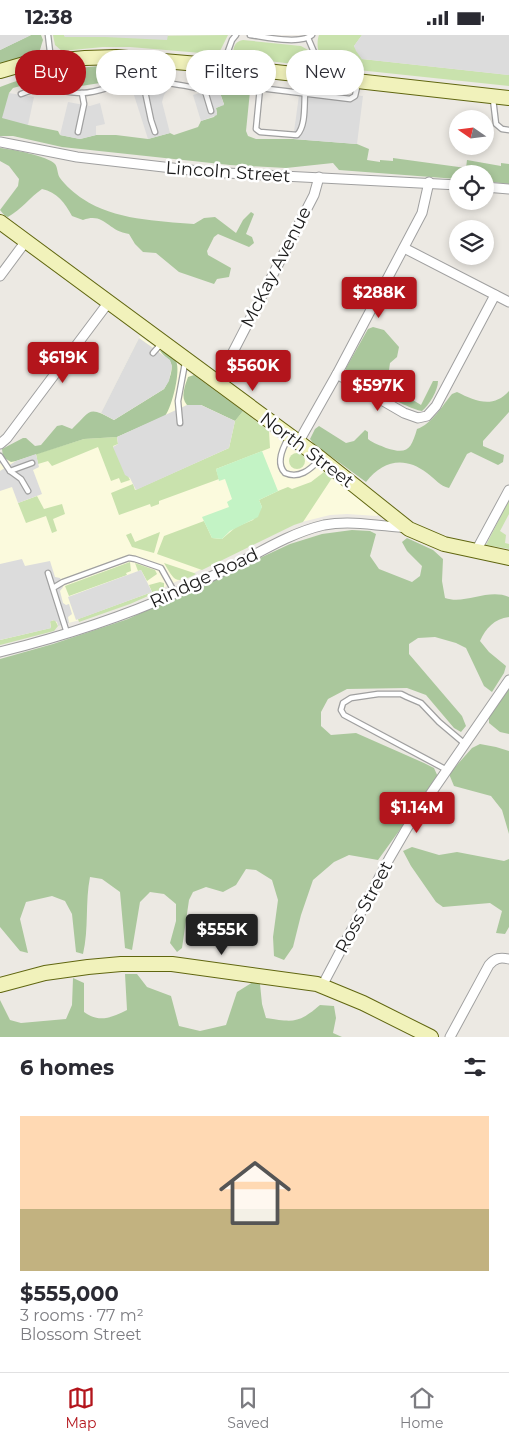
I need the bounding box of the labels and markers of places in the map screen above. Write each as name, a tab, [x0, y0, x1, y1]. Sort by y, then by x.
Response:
pin: $288K	[344, 277, 414, 319]
pin: $619K	[28, 341, 98, 384]
pin: $560K	[218, 349, 288, 392]
pin: $597K	[343, 369, 413, 412]
pin: $1.14M	[376, 791, 458, 834]
pin: $555K	[187, 913, 257, 956]

